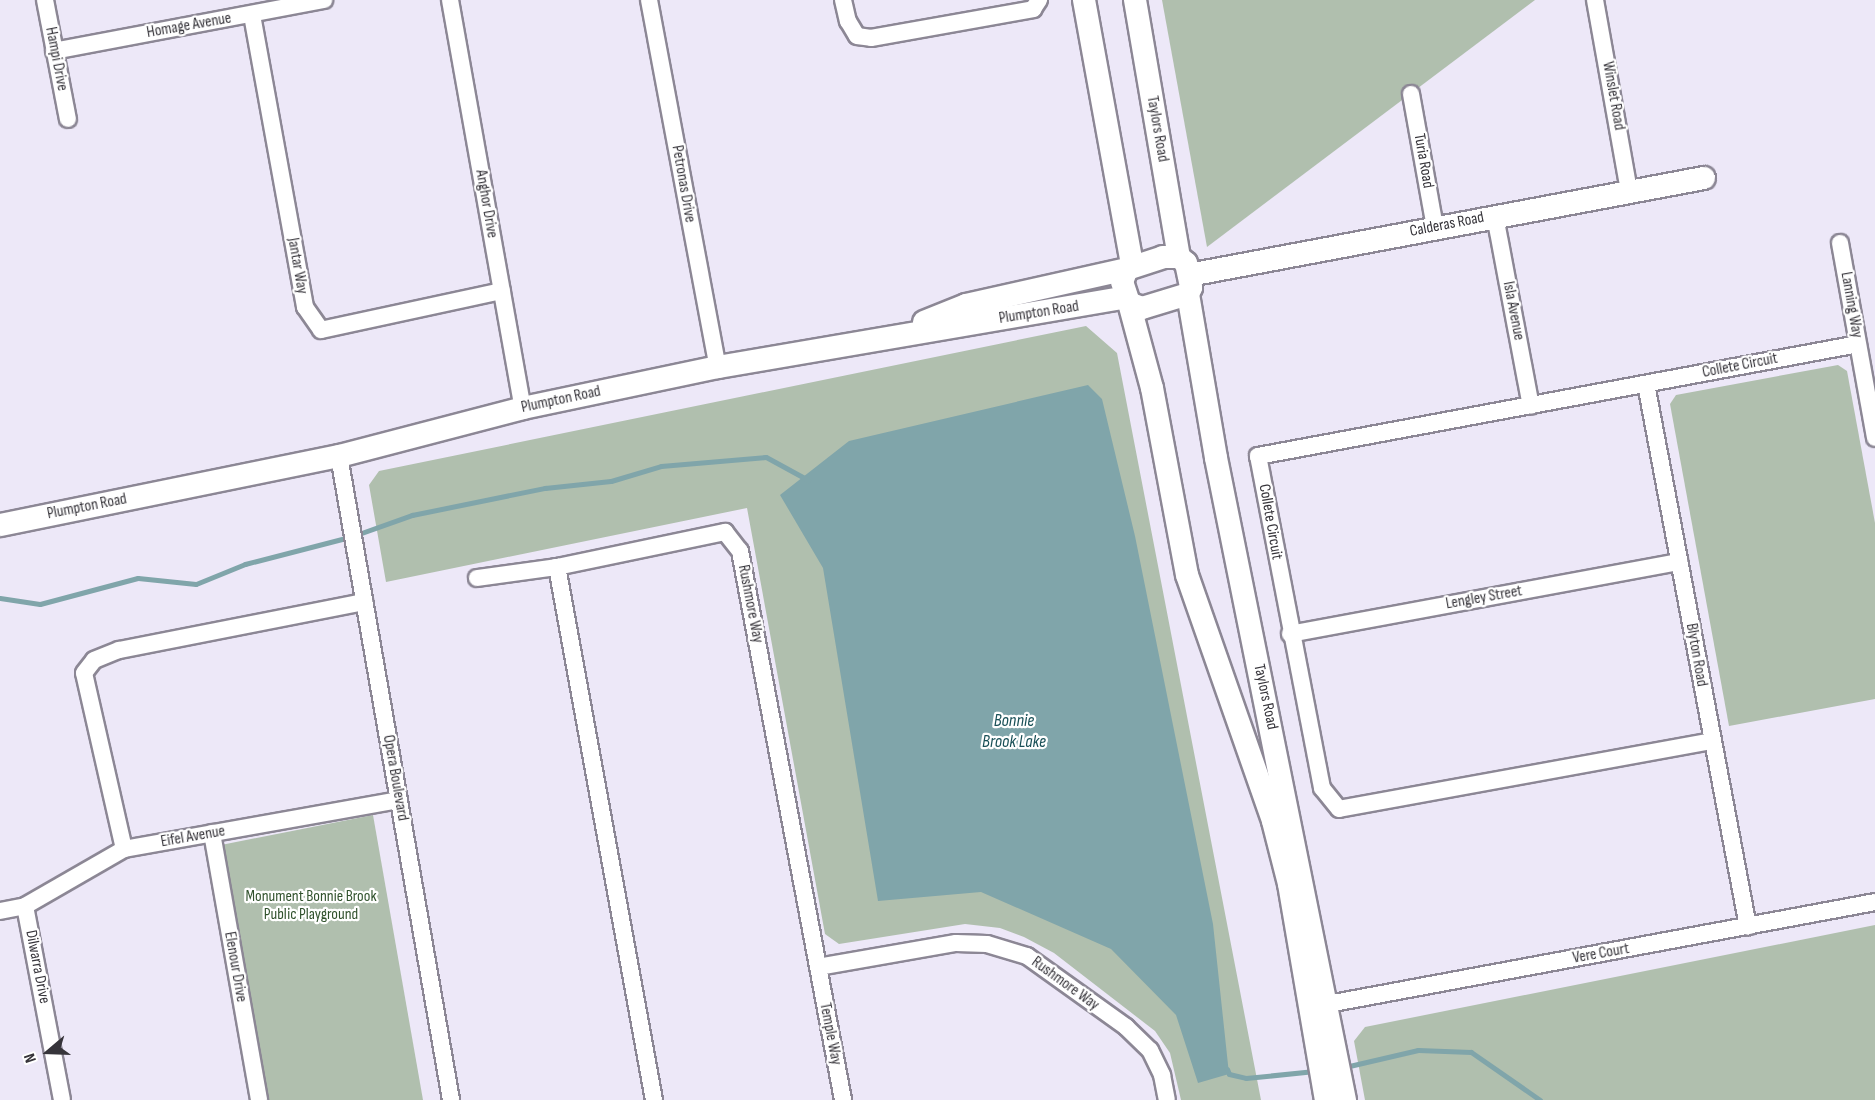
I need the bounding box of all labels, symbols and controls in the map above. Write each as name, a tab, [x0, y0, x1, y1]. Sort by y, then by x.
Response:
street label: Homage Avenue	[145, 9, 233, 43]
street label: Hampi Drive	[40, 25, 72, 93]
street label: Winslet Road	[1598, 60, 1628, 132]
street label: Taylors Road	[1142, 95, 1172, 163]
street label: Turia Road	[1409, 132, 1437, 190]
street label: Petronas Drive	[667, 144, 699, 224]
street label: Anghor Drive	[471, 168, 501, 240]
street label: Calderas Road	[1408, 208, 1486, 242]
street label: Jantar Way	[283, 236, 311, 296]
street label: Lanning Way	[1836, 270, 1866, 340]
street label: Isla Avenue	[1498, 280, 1528, 342]
street label: Plumpton Road	[998, 297, 1080, 329]
street label: Collete Circuit	[1701, 349, 1779, 383]
street label: Plumpton Road	[520, 382, 602, 418]
street label: Collete Circuit	[1254, 483, 1286, 561]
street label: Plumpton Road	[46, 490, 128, 524]
street label: Rushmore Way	[733, 563, 767, 645]
street label: Lengley Street	[1444, 582, 1524, 614]
street label: Blyton Road	[1681, 622, 1711, 688]
street label: Taylors Road	[1249, 662, 1281, 732]
water label: Bonnie Brook Lake	[982, 711, 1046, 754]
street label: Opera Boulevard	[378, 734, 412, 822]
street label: Eifel Avenue	[159, 822, 227, 852]
park label: Monument Bonnie Brook Public Playground	[245, 887, 377, 925]
street label: Dilwarra Drive	[20, 929, 54, 1005]
street label: Elenour Drive	[219, 930, 251, 1004]
street label: Vere Court	[1571, 940, 1631, 968]
street label: Rushmore Way	[1027, 953, 1103, 1015]
street label: Temple Way	[815, 1001, 845, 1067]
north arrow	[18, 1022, 78, 1082]
text: N	[20, 1051, 41, 1065]

